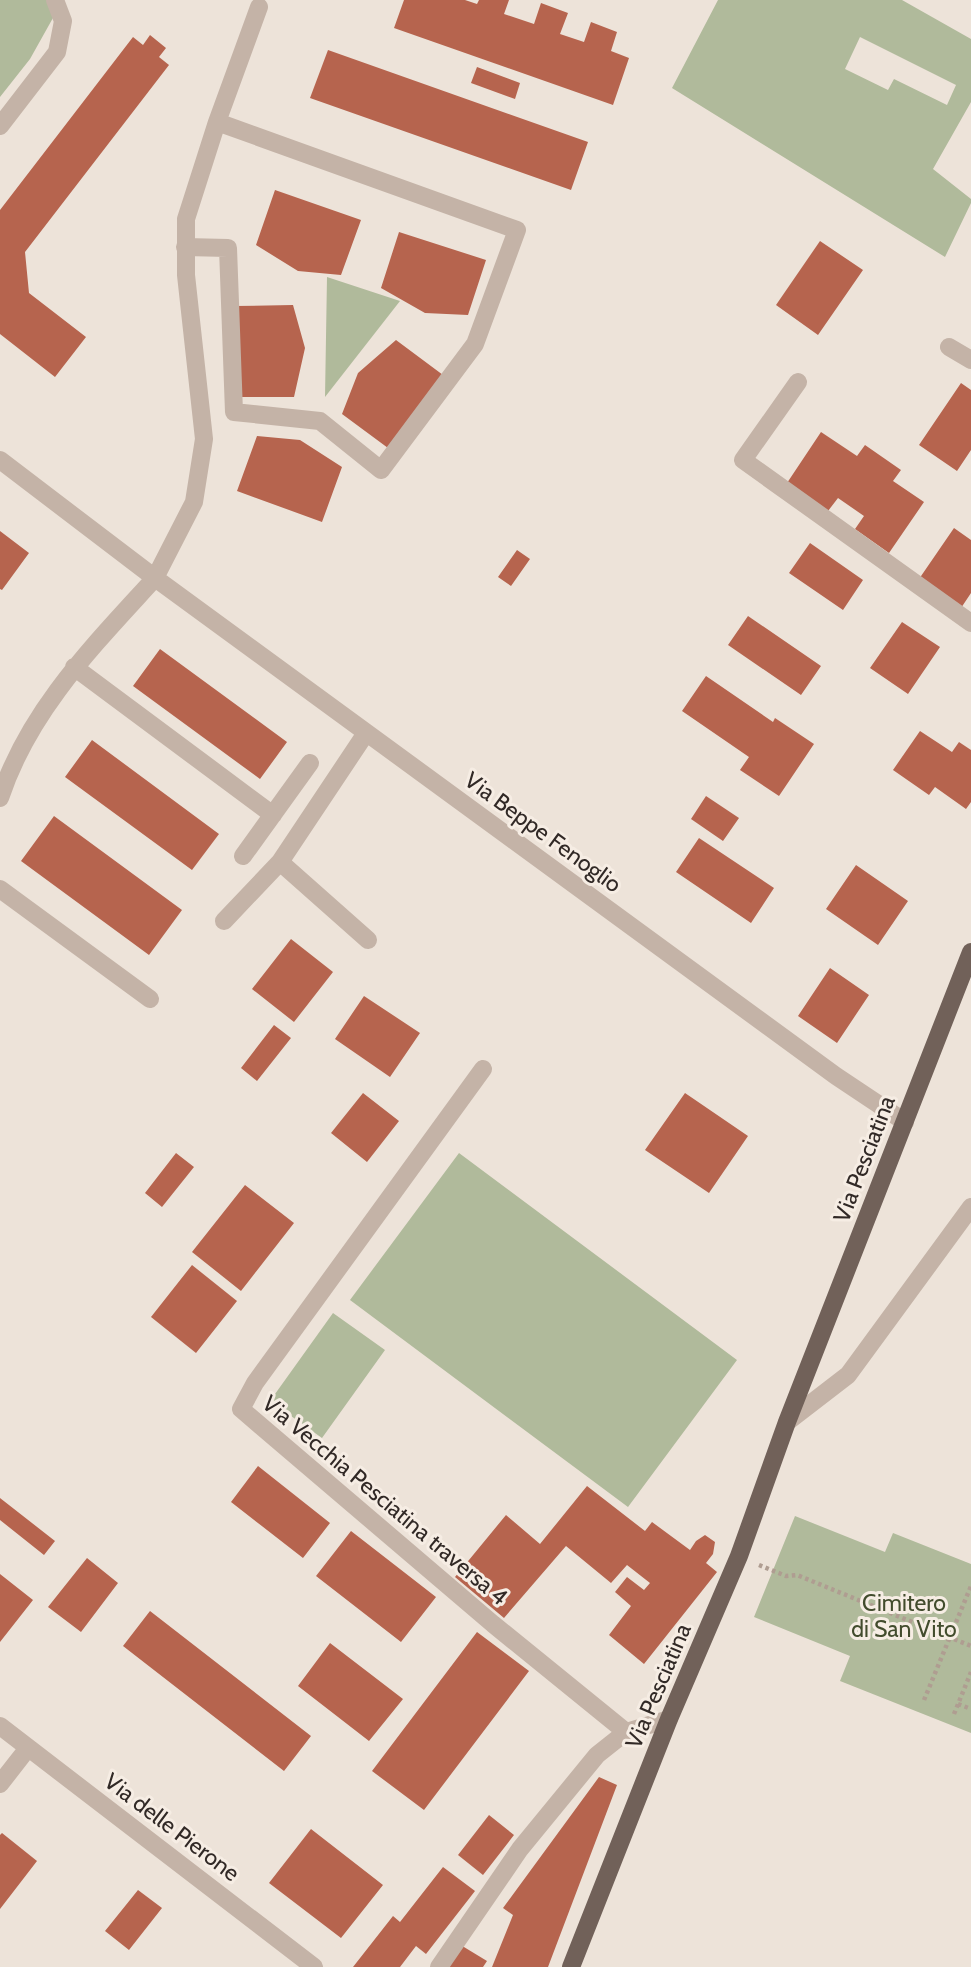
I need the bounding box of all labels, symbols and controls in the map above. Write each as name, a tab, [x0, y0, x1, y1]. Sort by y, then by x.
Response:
street label: Via Beppe Fenoglio	[459, 766, 627, 898]
street label: Via Pesciatina	[827, 1092, 901, 1226]
street label: Via Vecchia Pesciatina traversa 4	[257, 1389, 513, 1611]
park label: Cimitero di San Vito	[851, 1589, 957, 1643]
street label: Via Pesciatina	[619, 1619, 697, 1753]
street label: Via delle Pierone	[99, 1767, 245, 1887]

